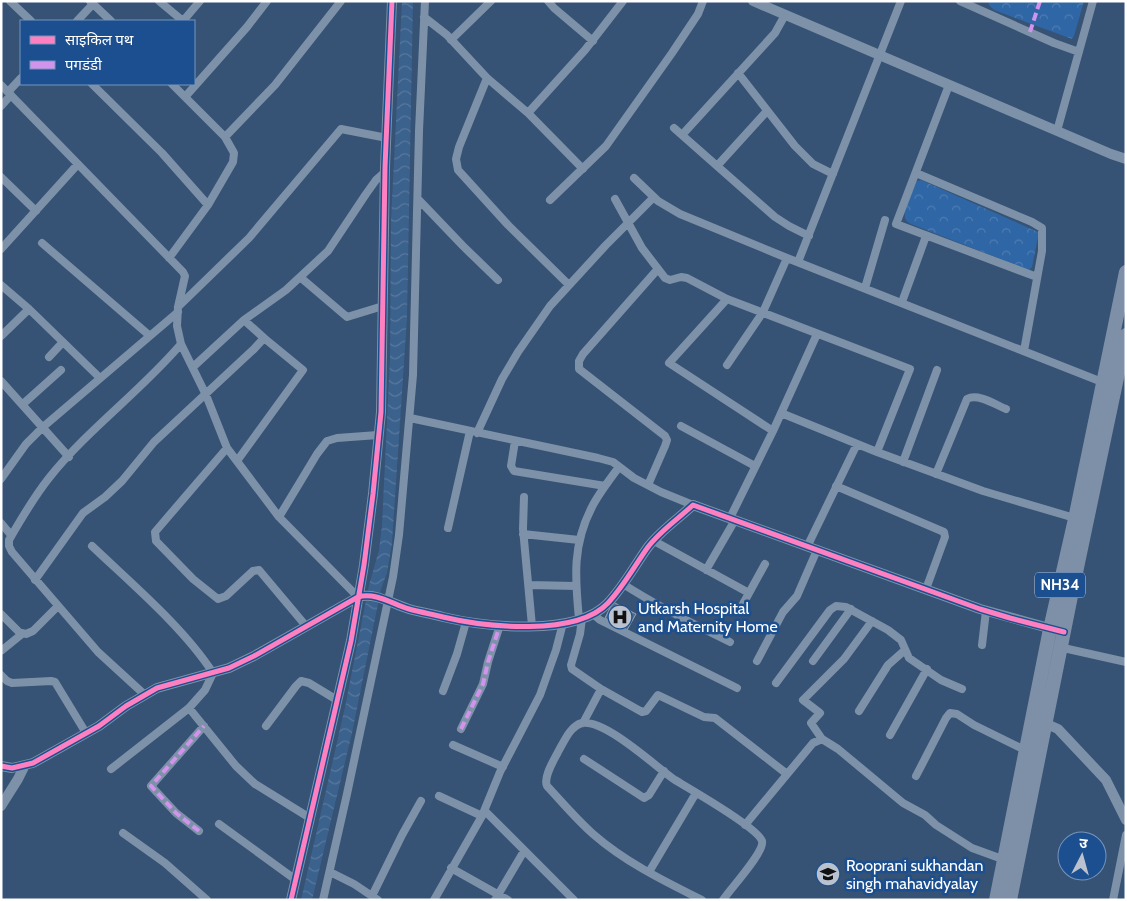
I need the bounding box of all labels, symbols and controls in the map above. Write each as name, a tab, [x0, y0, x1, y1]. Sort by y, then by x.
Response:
legend	[20, 20, 195, 85]
text: साइकिल पथ	[65, 31, 134, 49]
text: पगडंडी	[65, 56, 103, 74]
road number: NH34	[1035, 572, 1085, 598]
place label: Utkarsh Hospital and Maternity Home	[638, 599, 778, 636]
hospital icon: Utkarsh Hospital and Maternity Home	[607, 604, 633, 630]
north arrow	[1057, 831, 1107, 881]
text: उ	[1078, 834, 1089, 853]
place label: Rooprani sukhandan singh mahavidyalay	[846, 856, 983, 893]
school or university icon: Rooprani sukhandan singh mahavidyalay	[815, 861, 841, 887]

